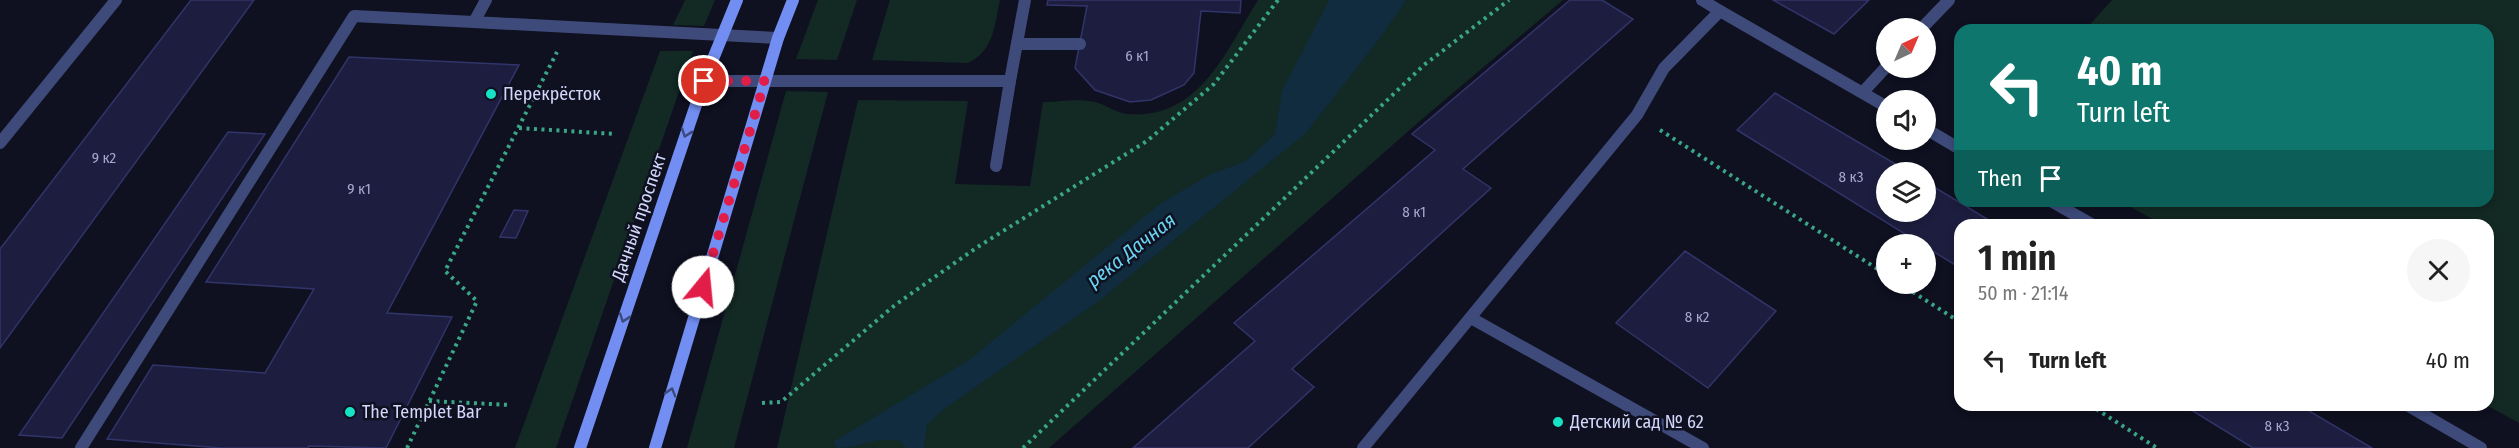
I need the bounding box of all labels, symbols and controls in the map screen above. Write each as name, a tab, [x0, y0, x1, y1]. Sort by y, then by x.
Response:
north arrow	[1876, 18, 1936, 78]
map controls	[1876, 18, 1936, 294]
text: 40 m	[2077, 46, 2162, 96]
house number: 6 к1	[1125, 47, 1149, 65]
icon: left	[1978, 48, 2056, 126]
pin	[678, 55, 729, 106]
icon: arrive	[687, 64, 720, 97]
place label: Перекрёсток	[503, 83, 601, 105]
marker: Перекрёсток	[484, 87, 498, 101]
button: sound	[1876, 90, 1936, 150]
text: Turn left	[2077, 97, 2170, 129]
one-way arrow	[681, 127, 693, 138]
house number: 9 к2	[92, 149, 117, 167]
street label: Дачный проспект	[607, 150, 671, 285]
button: layers	[1876, 162, 1936, 222]
icon: arrive	[2034, 162, 2067, 195]
text: Then	[1978, 165, 2022, 192]
house number: 8 к3	[1839, 168, 1864, 186]
house number: 9 к1	[347, 180, 371, 198]
house number: 8 к1	[1402, 203, 1426, 221]
water label: река Дачная	[1082, 208, 1180, 292]
button: +	[1876, 234, 1936, 294]
text: 1 min	[1978, 236, 2056, 280]
button: close	[2407, 239, 2470, 302]
position arrow	[671, 255, 735, 319]
text: 50 m · 21:14	[1978, 281, 2068, 305]
house number: 8 к2	[1685, 308, 1710, 326]
one-way arrow	[618, 312, 631, 323]
icon: left	[1978, 344, 2011, 377]
text: Turn left	[2029, 347, 2107, 374]
text: 40 m	[2426, 347, 2470, 374]
one-way arrow	[664, 387, 676, 398]
place label: The Templet Bar	[362, 401, 482, 423]
marker: The Templet Bar	[343, 405, 357, 419]
place label: Детский сад № 62	[1569, 411, 1704, 433]
marker: Детский сад № 62	[1551, 415, 1565, 429]
house number: 8 к3	[2265, 417, 2290, 435]

